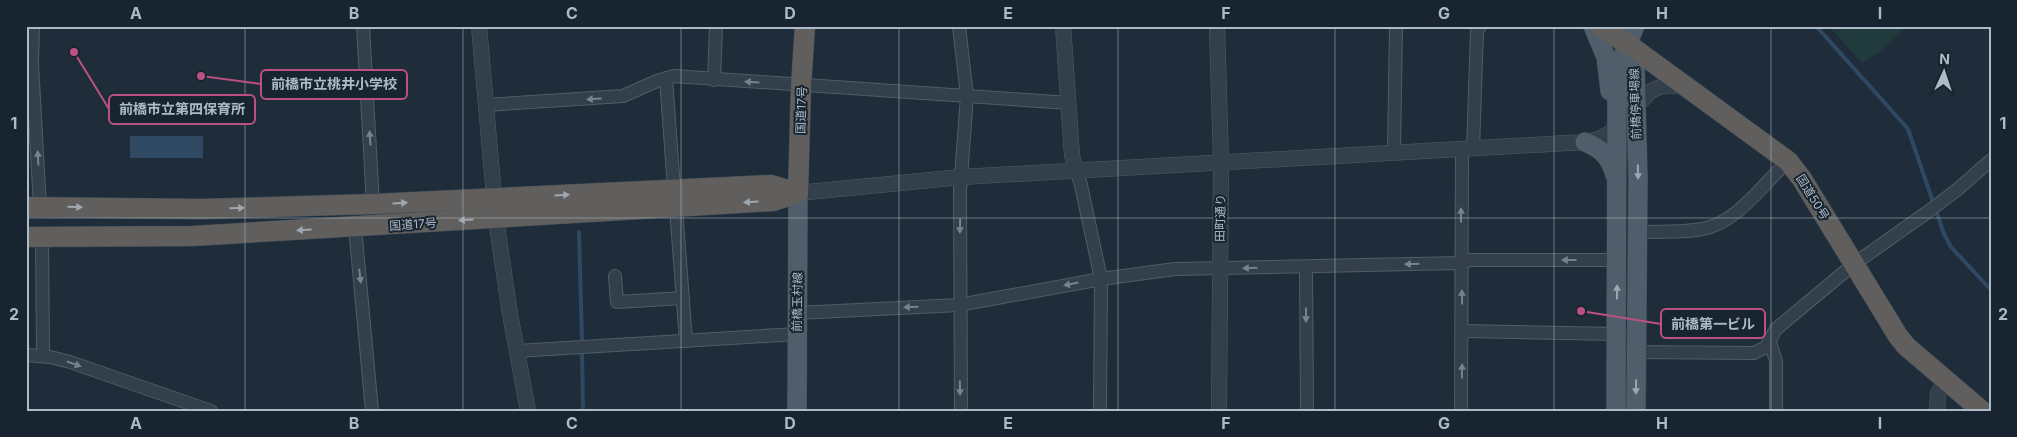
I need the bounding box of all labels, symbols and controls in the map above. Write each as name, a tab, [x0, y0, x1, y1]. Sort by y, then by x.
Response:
text: A	[130, 3, 142, 23]
text: B	[349, 3, 359, 23]
text: C	[566, 3, 578, 23]
text: D	[784, 3, 796, 23]
text: E	[1003, 3, 1013, 23]
text: F	[1221, 3, 1231, 23]
text: G	[1438, 3, 1450, 23]
text: H	[1656, 3, 1668, 23]
text: I	[1878, 3, 1882, 23]
north arrow	[1920, 48, 1970, 98]
text: N	[1939, 50, 1950, 67]
street label: 前橋停車場線	[1626, 68, 1644, 140]
callout: 前橋市立桃井小学校	[261, 70, 407, 99]
text: 前橋市立桃井小学校	[271, 75, 397, 92]
one-way arrow	[744, 78, 760, 86]
street label: 国道17号	[793, 86, 809, 134]
callout: 前橋市立第四保育所	[109, 95, 255, 124]
one-way arrow	[586, 95, 602, 103]
text: 前橋市立第四保育所	[119, 100, 245, 117]
text: 1	[11, 113, 17, 133]
text: 1	[2000, 113, 2006, 133]
one-way arrow	[366, 130, 374, 146]
one-way arrow	[33, 150, 41, 166]
one-way arrow	[1634, 165, 1642, 181]
street label: 国道50号	[1793, 171, 1833, 223]
one-way arrow	[554, 190, 570, 198]
street label: 田町通り	[1212, 194, 1228, 242]
one-way arrow	[742, 198, 758, 206]
one-way arrow	[392, 199, 408, 207]
one-way arrow	[67, 203, 83, 211]
one-way arrow	[230, 204, 246, 212]
one-way arrow	[1457, 206, 1465, 222]
street label: 国道17号	[389, 215, 437, 233]
one-way arrow	[458, 217, 474, 225]
one-way arrow	[956, 218, 964, 234]
one-way arrow	[296, 226, 312, 234]
one-way arrow	[1560, 256, 1576, 264]
one-way arrow	[1404, 261, 1420, 269]
one-way arrow	[1242, 264, 1258, 272]
one-way arrow	[356, 268, 364, 284]
street label: 前橋玉村線	[789, 272, 805, 332]
one-way arrow	[1063, 281, 1079, 289]
one-way arrow	[1613, 284, 1621, 300]
one-way arrow	[1457, 289, 1465, 305]
text: 2	[9, 304, 19, 324]
one-way arrow	[902, 304, 918, 312]
text: 2	[1998, 304, 2008, 324]
one-way arrow	[1302, 308, 1310, 324]
callout: 前橋第一ビル	[1661, 309, 1765, 338]
text: 前橋第一ビル	[1671, 315, 1755, 332]
one-way arrow	[67, 360, 82, 368]
one-way arrow	[1458, 363, 1466, 379]
one-way arrow	[956, 380, 964, 396]
one-way arrow	[1632, 380, 1640, 396]
text: A	[130, 413, 142, 433]
text: B	[349, 413, 359, 433]
text: C	[566, 413, 578, 433]
text: D	[784, 413, 796, 433]
text: E	[1003, 413, 1013, 433]
text: F	[1221, 413, 1231, 433]
text: G	[1438, 413, 1450, 433]
text: H	[1656, 413, 1668, 433]
text: I	[1878, 413, 1882, 433]

